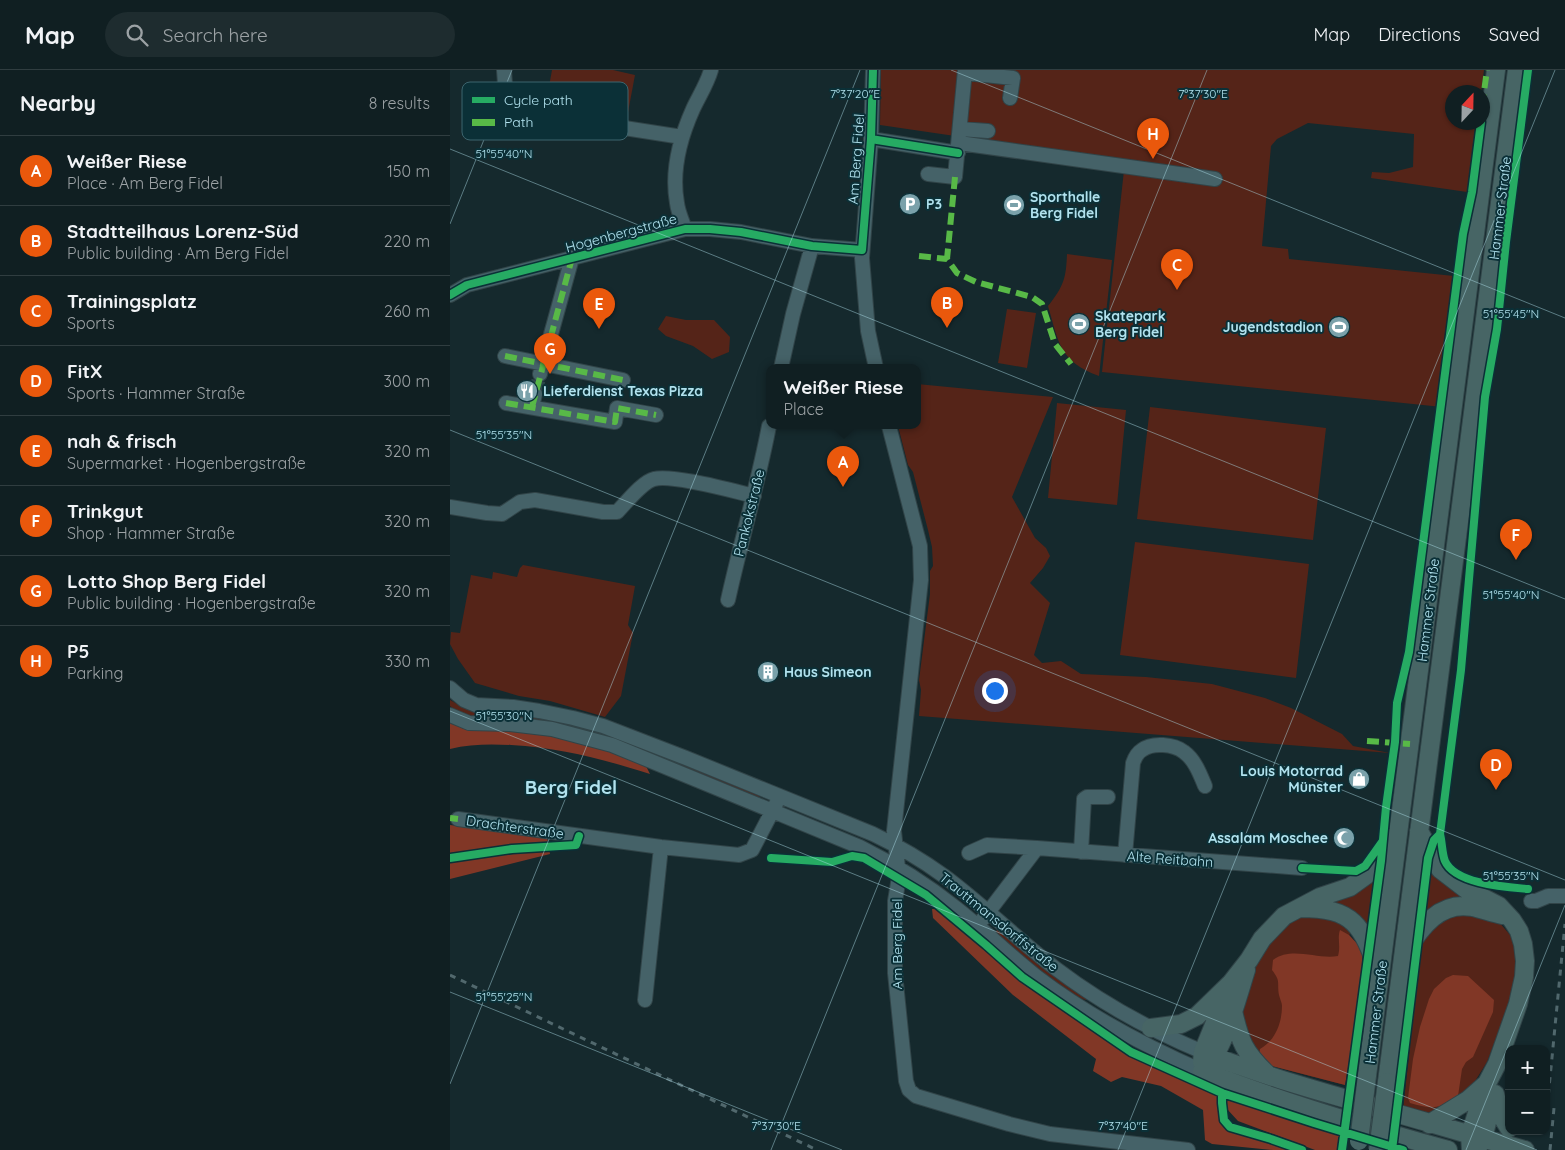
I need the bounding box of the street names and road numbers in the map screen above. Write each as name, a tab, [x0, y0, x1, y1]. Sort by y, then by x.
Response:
street label: Am Berg Fidel	[844, 113, 868, 205]
street label: Hammer Straße	[1485, 155, 1515, 261]
street label: Hogenbergstraße	[563, 209, 679, 257]
street label: Pankokstraße	[729, 467, 769, 559]
street label: Hammer Straße	[1413, 557, 1443, 663]
street label: Drachterstraße	[465, 811, 565, 843]
street label: Alte Reitbahn	[1126, 847, 1214, 871]
street label: Trauttmansdorffstraße	[936, 868, 1062, 976]
street label: Am Berg Fidel	[888, 899, 906, 989]
street label: Hammer Straße	[1361, 959, 1391, 1065]

